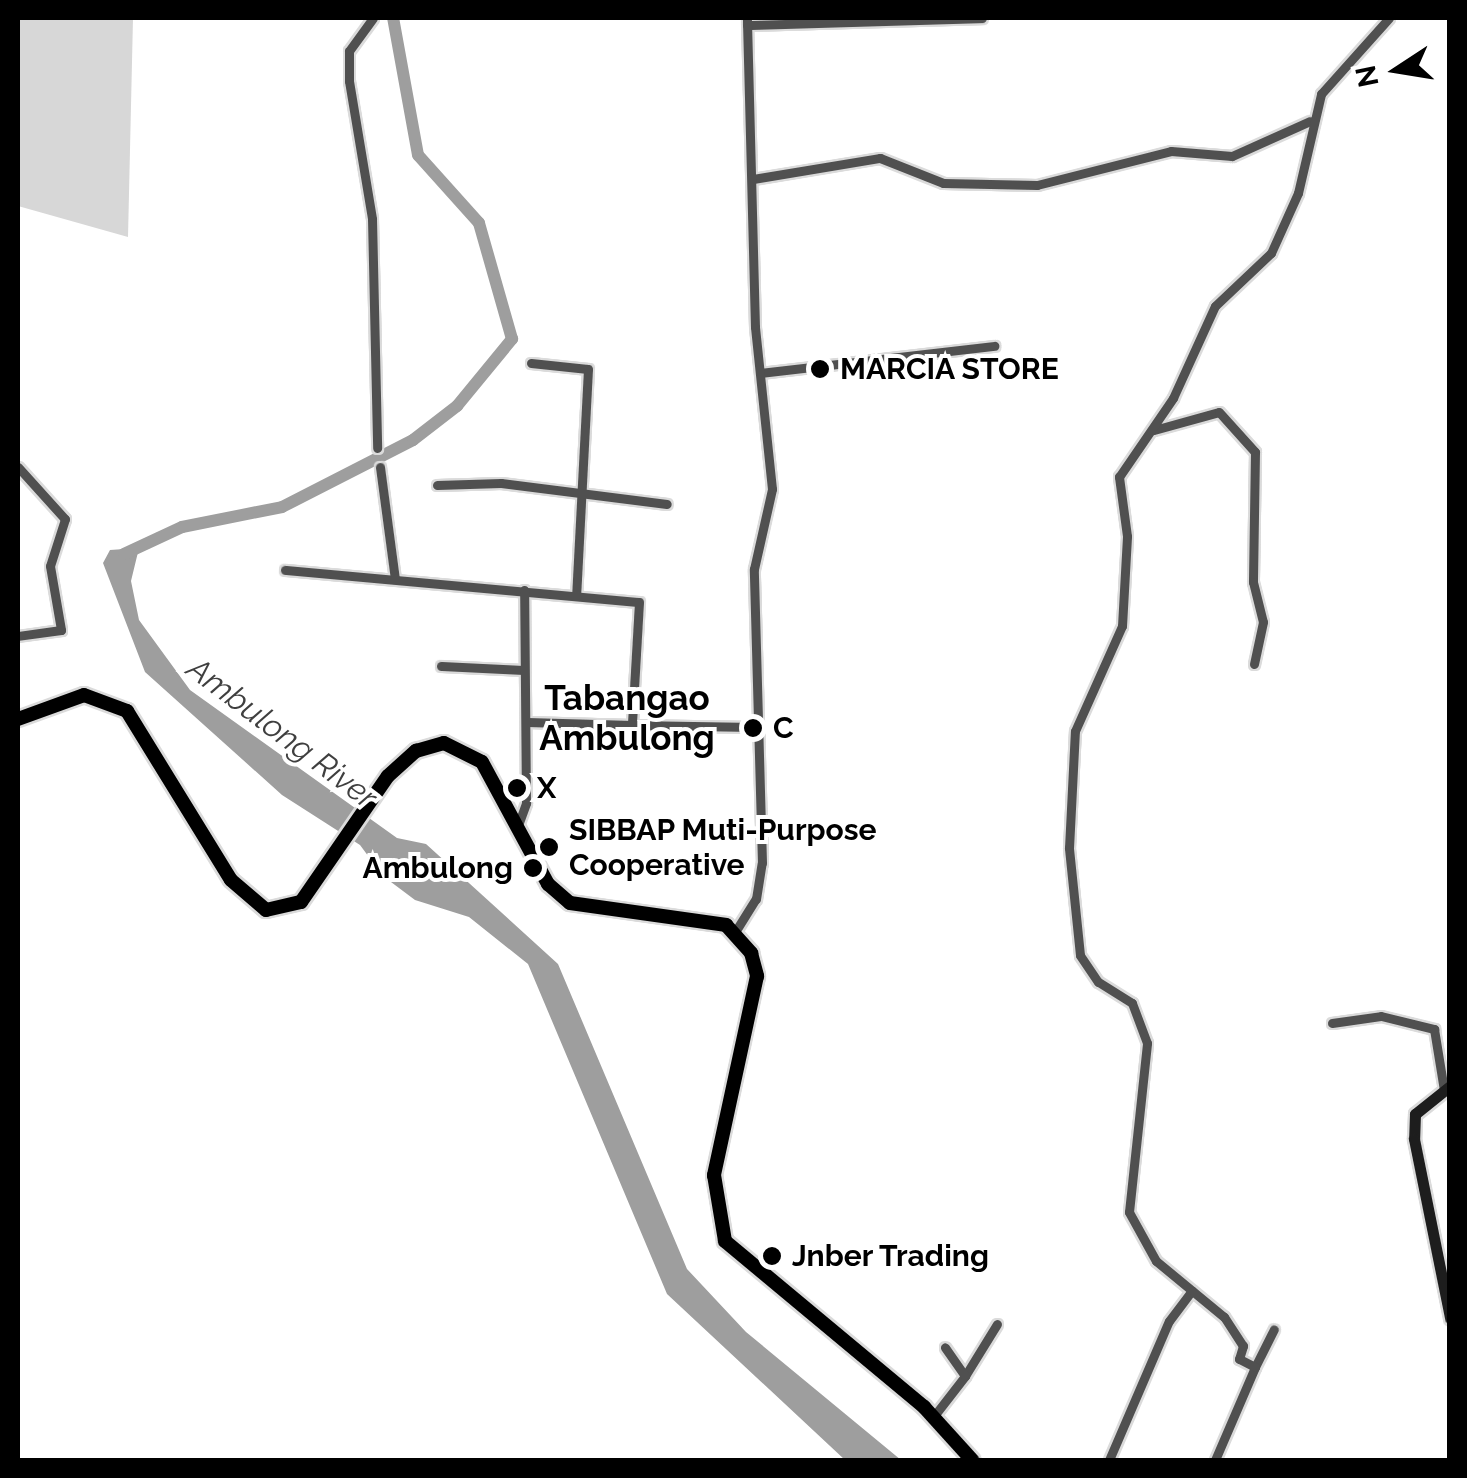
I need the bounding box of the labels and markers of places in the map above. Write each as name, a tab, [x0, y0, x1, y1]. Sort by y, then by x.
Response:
place label: MARCIA STORE	[840, 351, 1060, 387]
marker: MARCIA STORE	[809, 358, 831, 380]
place label: C	[773, 710, 794, 746]
marker: C	[742, 717, 764, 739]
place label: X	[537, 770, 556, 806]
marker: X	[506, 777, 528, 799]
place label: SIBBAP Muti-Purpose Cooperative	[569, 812, 877, 882]
marker: SIBBAP Muti-Purpose Cooperative	[538, 836, 560, 858]
place label: Ambulong	[363, 850, 513, 886]
marker: Ambulong	[522, 857, 544, 879]
place label: Jnber Trading	[792, 1238, 990, 1274]
marker: Jnber Trading	[761, 1245, 783, 1267]

